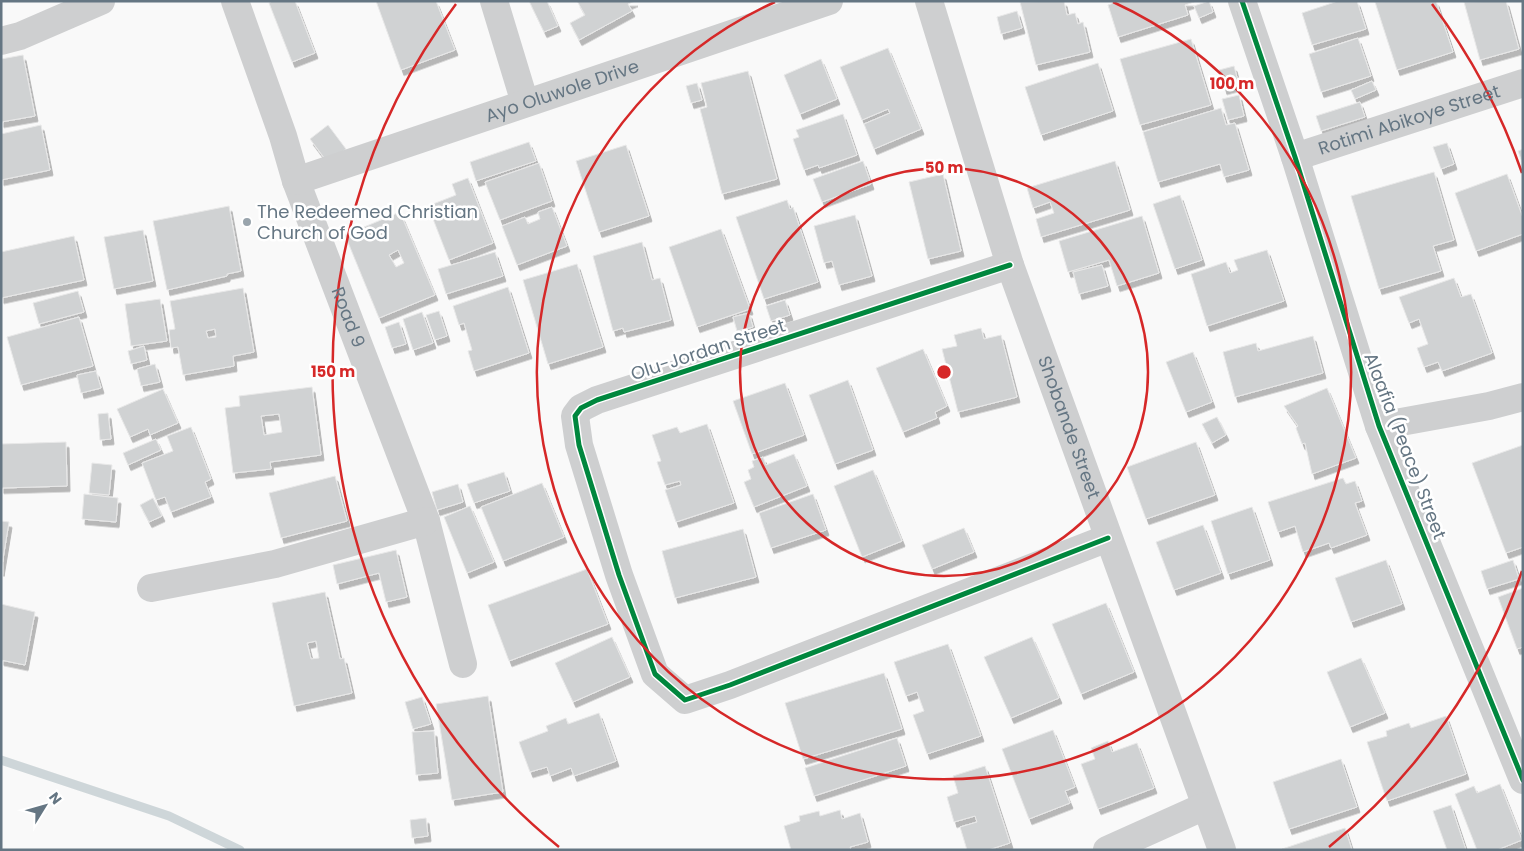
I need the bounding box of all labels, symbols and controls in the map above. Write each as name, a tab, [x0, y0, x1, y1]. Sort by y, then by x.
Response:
street label: Ayo Oluwole Drive	[482, 53, 642, 128]
text: 100 m	[1210, 73, 1254, 94]
street label: Rotimi Abikoye Street	[1315, 78, 1503, 161]
text: 50 m	[925, 157, 963, 178]
place label: The Redeemed Christian Church of God	[257, 199, 478, 245]
marker: The Redeemed Christian Church of God	[241, 216, 253, 228]
street label: Road 9	[326, 283, 371, 351]
street label: Olu-Jordan Street	[627, 313, 788, 386]
street label: Alaafia (Peace) Street	[1358, 349, 1453, 543]
street label: Shobande Street	[1032, 352, 1107, 502]
text: 150 m	[311, 361, 355, 382]
centre of rings	[935, 363, 953, 381]
north arrow	[20, 781, 70, 831]
text: N	[44, 788, 67, 808]

